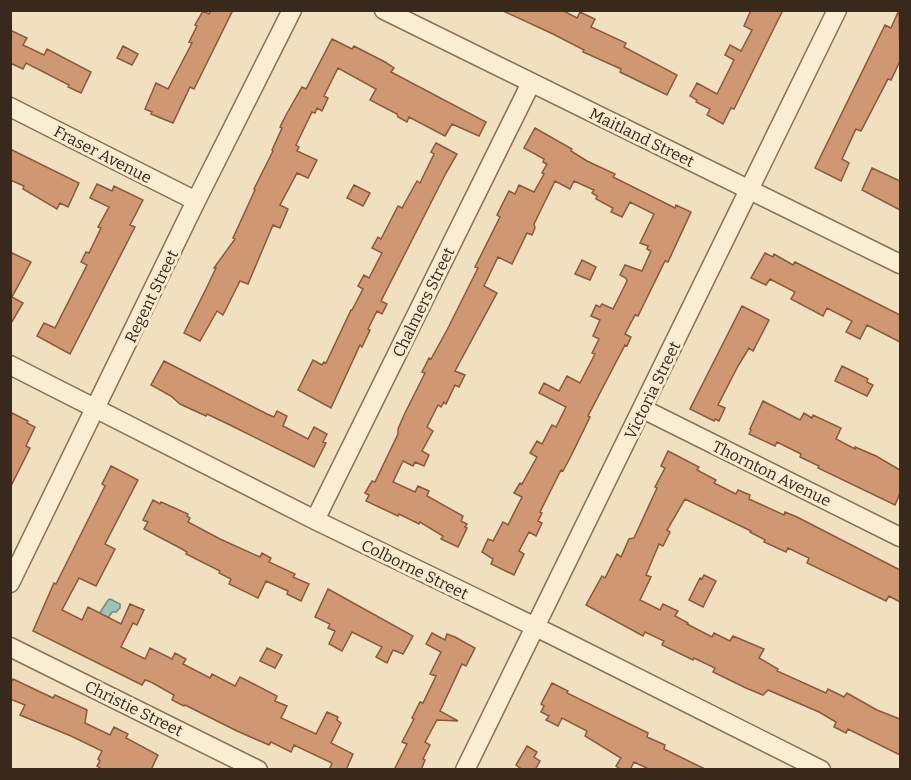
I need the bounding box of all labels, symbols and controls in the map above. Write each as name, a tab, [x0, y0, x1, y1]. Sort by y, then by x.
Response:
street label: Maitland Street	[586, 104, 697, 171]
street label: Fraser Avenue	[51, 122, 155, 187]
street label: Chalmers Street	[389, 244, 458, 360]
street label: Regent Street	[121, 247, 182, 346]
street label: Victoria Street	[621, 338, 684, 442]
street label: Thornton Avenue	[709, 436, 834, 510]
street label: Colborne Street	[358, 535, 471, 604]
street label: Christie Street	[82, 677, 186, 740]

